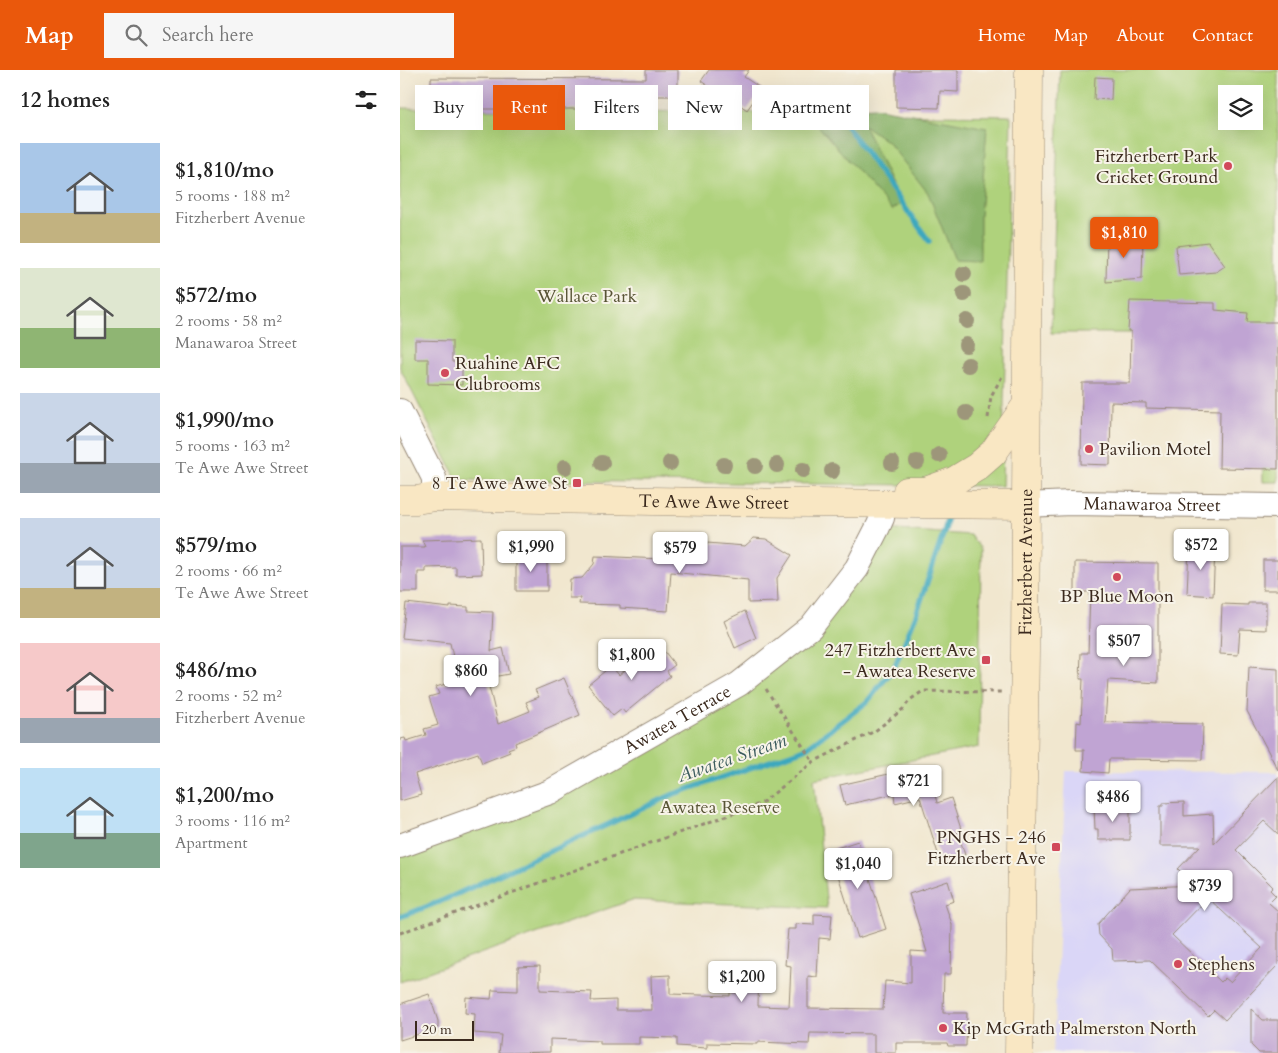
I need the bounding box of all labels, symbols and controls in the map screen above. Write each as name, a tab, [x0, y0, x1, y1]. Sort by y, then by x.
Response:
search box	[104, 13, 454, 58]
text: Map	[25, 19, 74, 52]
icon: search	[122, 21, 150, 49]
text: Search here	[162, 22, 254, 48]
text: Home	[978, 23, 1026, 48]
text: Map	[1054, 23, 1088, 48]
text: About	[1116, 23, 1164, 48]
text: Contact	[1192, 23, 1253, 48]
chip: Buy	[415, 85, 483, 130]
chip: Rent	[493, 85, 565, 130]
chip: Filters	[575, 85, 658, 130]
chip: New	[668, 85, 742, 130]
chip: Apartment	[752, 85, 869, 130]
map controls	[1218, 85, 1263, 130]
button: layers	[1218, 85, 1263, 130]
text: 12 homes	[20, 86, 110, 115]
icon: filters	[352, 86, 380, 114]
place label: Fitzherbert Park Cricket Ground	[1095, 144, 1218, 190]
text: $1,810/mo	[175, 156, 274, 185]
marker: Fitzherbert Park Cricket Ground	[1222, 160, 1234, 172]
icon: home	[60, 163, 120, 223]
text: 5 rooms · 188 m²	[175, 185, 290, 207]
text: Fitzherbert Avenue	[175, 207, 306, 229]
pin: $1,810	[1083, 216, 1165, 259]
text: $1,810	[1101, 222, 1147, 244]
text: $572/mo	[175, 281, 257, 310]
park label: Wallace Park	[536, 284, 638, 309]
icon: home	[60, 288, 120, 348]
text: 2 rooms · 58 m²	[175, 310, 282, 332]
text: Manawaroa Street	[175, 332, 297, 354]
place label: Ruahine AFC Clubrooms	[455, 351, 560, 397]
marker: Ruahine AFC Clubrooms	[439, 367, 451, 379]
text: $1,990/mo	[175, 406, 274, 435]
icon: home	[60, 413, 120, 473]
text: 5 rooms · 163 m²	[175, 435, 290, 457]
place label: Pavilion Motel	[1099, 437, 1212, 462]
marker: Pavilion Motel	[1083, 443, 1095, 455]
text: Te Awe Awe Street	[175, 457, 308, 479]
place label: 8 Te Awe Awe St	[432, 471, 567, 496]
marker: 8 Te Awe Awe St	[571, 477, 583, 489]
street label: Te Awe Awe Street	[638, 488, 789, 515]
street label: Fitzherbert Avenue	[1013, 488, 1039, 636]
street label: Manawaroa Street	[1083, 491, 1221, 518]
pin: $572	[1171, 528, 1231, 571]
pin: $1,990	[490, 530, 572, 573]
text: $579/mo	[175, 531, 257, 560]
pin: $579	[650, 532, 710, 574]
text: $572	[1185, 534, 1217, 556]
text: $1,990	[508, 536, 554, 558]
text: $579	[664, 537, 696, 559]
icon: home	[60, 538, 120, 598]
text: 2 rooms · 66 m²	[175, 560, 282, 582]
marker: BP Blue Moon	[1111, 571, 1123, 583]
text: Te Awe Awe Street	[175, 582, 308, 604]
place label: BP Blue Moon	[1060, 584, 1175, 609]
pin: $507	[1094, 624, 1154, 667]
text: $507	[1108, 630, 1140, 652]
pin: $1,800	[591, 638, 673, 681]
place label: 247 Fitzherbert Ave - Awatea Reserve	[825, 638, 976, 684]
text: $1,800	[609, 644, 655, 666]
pin: $860	[441, 654, 501, 697]
marker: 247 Fitzherbert Ave - Awatea Reserve	[980, 654, 992, 666]
text: $486/mo	[175, 656, 257, 685]
text: $860	[455, 660, 487, 682]
icon: home	[60, 663, 120, 723]
street label: Awatea Terrace	[619, 679, 736, 760]
text: 2 rooms · 52 m²	[175, 685, 282, 707]
text: Fitzherbert Avenue	[175, 707, 306, 729]
water label: Awatea Stream	[673, 727, 791, 789]
pin: $721	[884, 764, 944, 807]
text: $721	[898, 770, 930, 792]
pin: $486	[1083, 780, 1143, 823]
text: $1,200/mo	[175, 781, 274, 810]
text: $486	[1097, 786, 1129, 808]
icon: home	[60, 788, 120, 848]
park label: Awatea Reserve	[660, 795, 780, 820]
text: 3 rooms · 116 m²	[175, 810, 290, 832]
place label: PNGHS - 246 Fitzherbert Ave	[927, 825, 1046, 871]
text: Apartment	[175, 832, 248, 854]
marker: PNGHS - 246 Fitzherbert Ave	[1050, 841, 1062, 853]
pin: $1,040	[817, 848, 899, 890]
text: $1,040	[835, 853, 881, 875]
pin: $739	[1175, 870, 1235, 912]
text: $739	[1189, 875, 1221, 897]
place label: Stephens	[1188, 952, 1255, 977]
marker: Stephens	[1172, 958, 1184, 970]
pin: $1,200	[701, 960, 783, 1003]
text: $1,200	[719, 966, 765, 988]
place label: Kip McGrath Palmerston North	[953, 1016, 1197, 1041]
scale bar	[415, 1018, 474, 1041]
text: 20 m	[422, 1020, 452, 1039]
marker: Kip McGrath Palmerston North	[937, 1022, 949, 1034]

